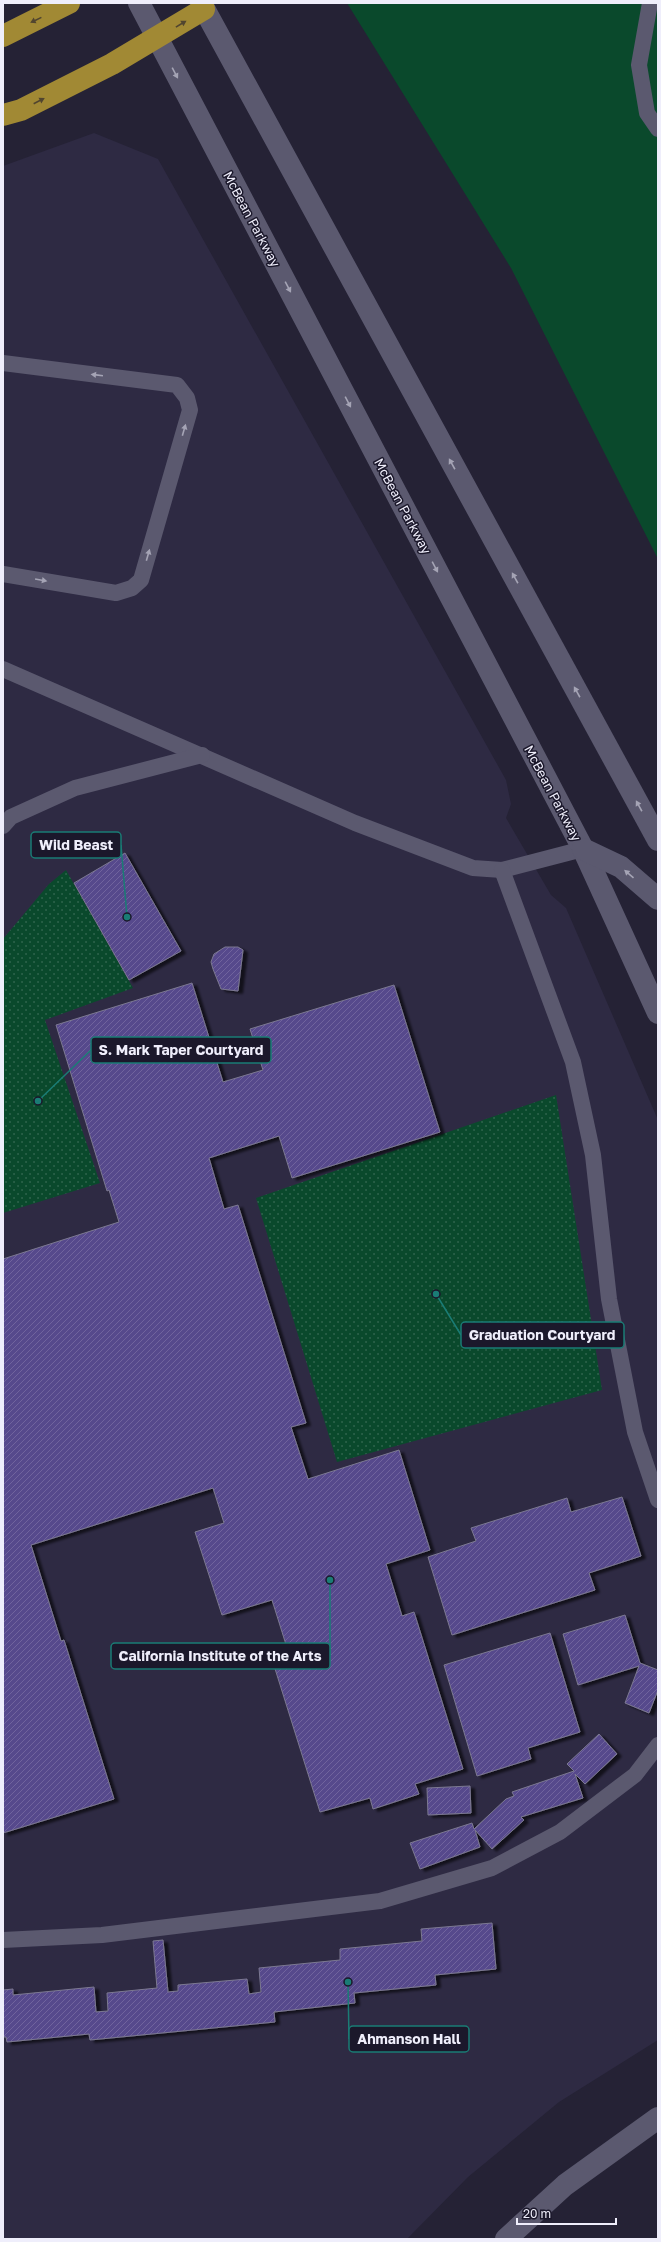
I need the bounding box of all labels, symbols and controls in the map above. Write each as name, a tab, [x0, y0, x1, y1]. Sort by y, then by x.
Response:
one-way arrow	[30, 17, 42, 23]
one-way arrow	[175, 20, 187, 27]
one-way arrow	[172, 67, 179, 78]
one-way arrow	[33, 97, 45, 104]
street label: McBean Parkway	[220, 168, 284, 270]
one-way arrow	[284, 281, 291, 293]
one-way arrow	[91, 372, 103, 378]
one-way arrow	[345, 396, 351, 408]
one-way arrow	[181, 424, 187, 436]
street label: McBean Parkway	[371, 455, 435, 557]
one-way arrow	[449, 458, 456, 469]
one-way arrow	[145, 549, 151, 561]
one-way arrow	[431, 561, 438, 573]
one-way arrow	[511, 572, 518, 583]
one-way arrow	[35, 577, 48, 583]
one-way arrow	[574, 686, 580, 698]
street label: McBean Parkway	[521, 742, 585, 844]
one-way arrow	[636, 800, 643, 812]
callout: Wild Beast	[31, 832, 121, 858]
text: Wild Beast	[39, 836, 113, 853]
one-way arrow	[623, 869, 634, 878]
callout: S. Mark Taper Courtyard	[91, 1037, 271, 1063]
text: S. Mark Taper Courtyard	[99, 1041, 263, 1058]
callout: Graduation Courtyard	[461, 1322, 624, 1348]
text: Graduation Courtyard	[469, 1326, 615, 1343]
callout: California Institute of the Arts	[111, 1643, 330, 1669]
text: California Institute of the Arts	[118, 1647, 322, 1664]
callout: Ahmanson Hall	[349, 2026, 469, 2052]
text: Ahmanson Hall	[357, 2030, 461, 2047]
scale bar	[517, 2200, 616, 2226]
text: 20 m	[523, 2206, 551, 2221]

